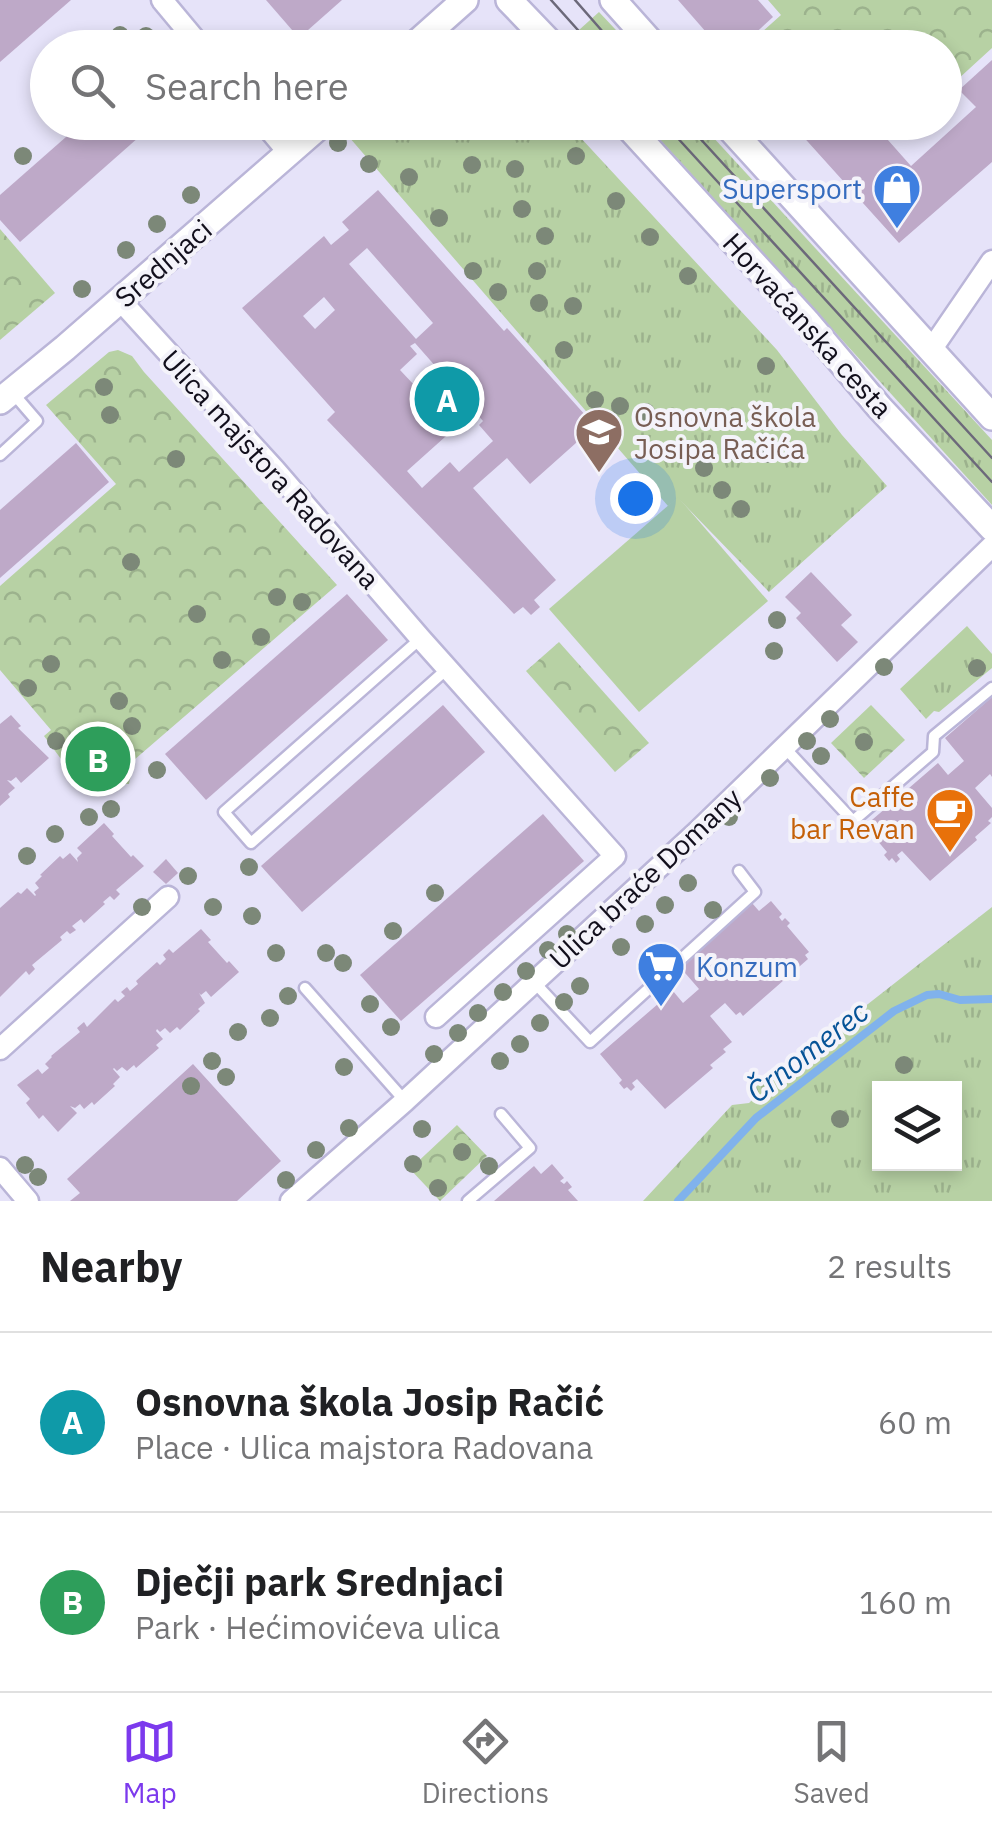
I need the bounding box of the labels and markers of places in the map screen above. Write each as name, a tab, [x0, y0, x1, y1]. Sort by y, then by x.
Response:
shop icon: Supersport	[871, 162, 923, 230]
place label: Supersport	[722, 170, 862, 207]
pin: A	[414, 362, 480, 436]
place label: Osnovna škola Josipa Račića	[634, 398, 816, 467]
school or university icon: Osnovna škola Josipa Račića	[573, 406, 625, 474]
pin: B	[66, 722, 130, 796]
place label: Caffe bar Revan	[790, 778, 915, 847]
cafe icon: Caffe bar Revan	[924, 786, 976, 854]
supermarket icon: Konzum	[635, 940, 687, 1008]
place label: Konzum	[696, 948, 798, 985]

